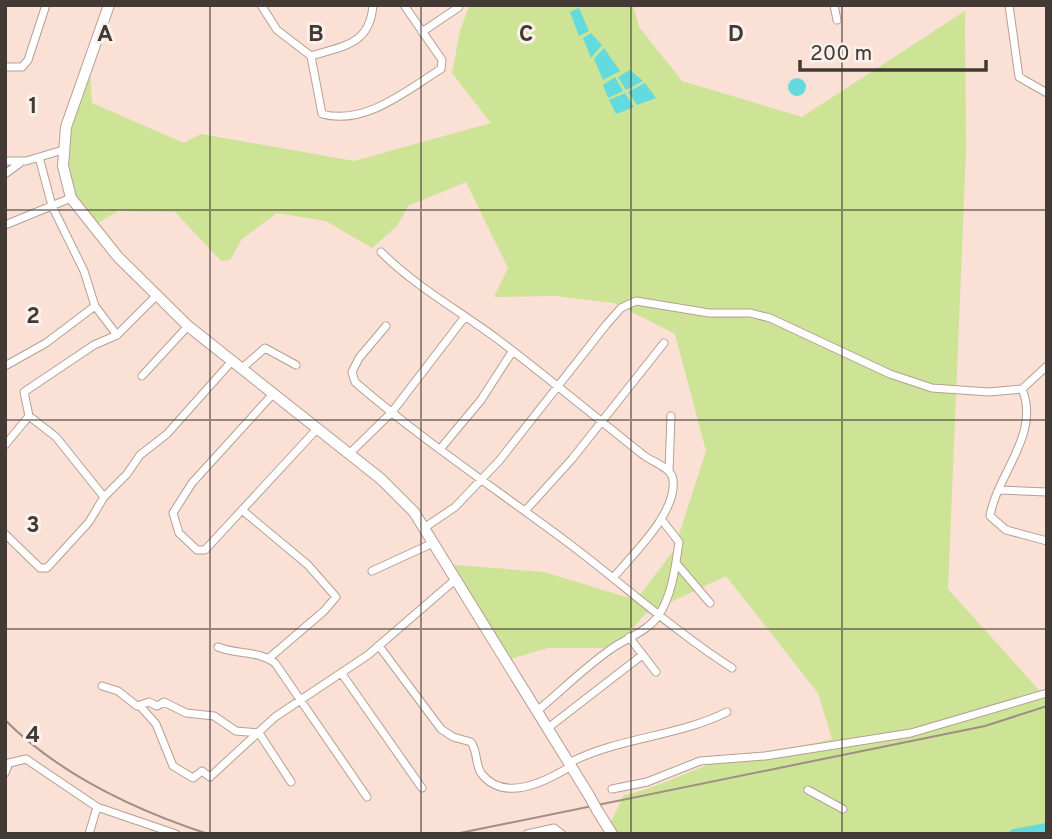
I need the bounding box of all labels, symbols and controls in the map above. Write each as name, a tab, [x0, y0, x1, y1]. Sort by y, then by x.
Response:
text: A	[97, 21, 113, 50]
text: B	[308, 21, 324, 50]
text: C	[519, 21, 533, 50]
text: D	[728, 21, 744, 50]
scale bar	[800, 28, 986, 72]
text: 200 m	[810, 41, 872, 68]
text: 1	[28, 93, 38, 122]
text: 2	[26, 303, 40, 332]
text: 3	[26, 512, 40, 541]
text: 4	[26, 722, 40, 751]

